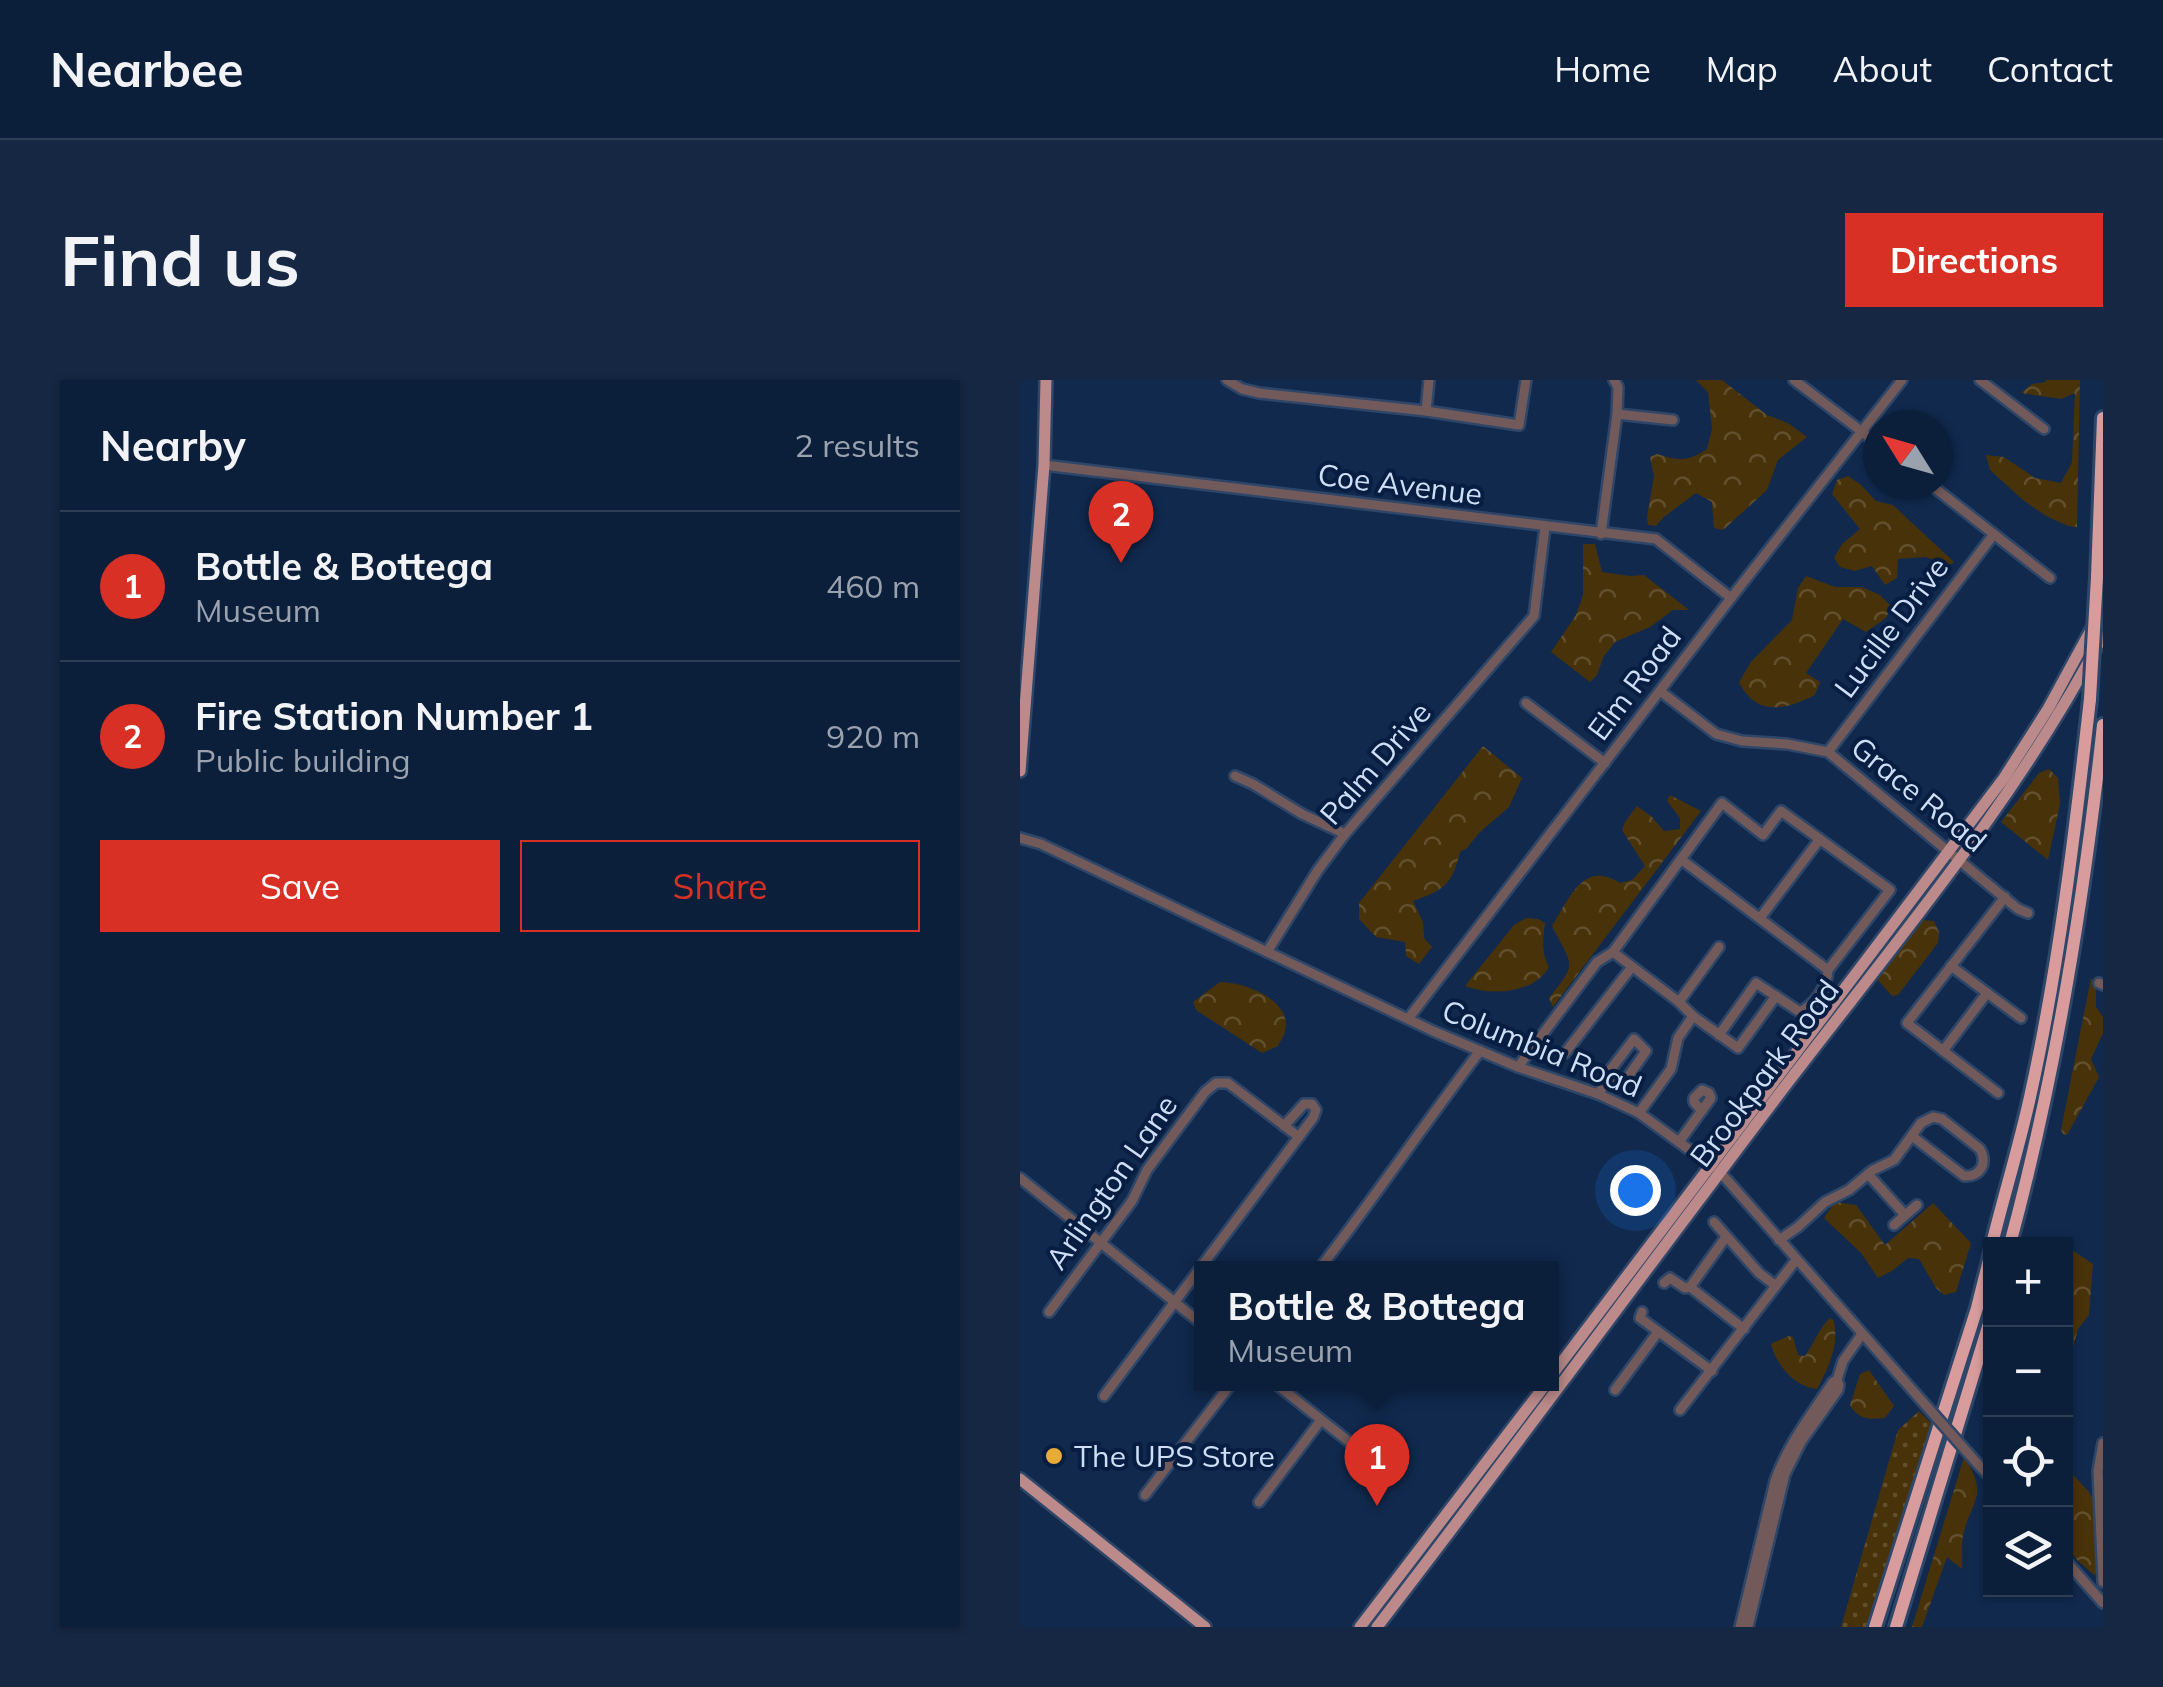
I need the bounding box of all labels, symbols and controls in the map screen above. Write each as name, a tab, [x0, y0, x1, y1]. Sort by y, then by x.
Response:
text: Nearbee	[50, 39, 244, 99]
text: Home	[1554, 47, 1651, 91]
text: Map	[1706, 47, 1778, 91]
text: About	[1833, 47, 1932, 91]
text: Contact	[1987, 47, 2113, 91]
button: Directions	[1845, 213, 2103, 307]
text: Find us	[60, 216, 300, 304]
north arrow	[1863, 410, 1953, 500]
text: Nearby	[100, 419, 246, 472]
text: 2 results	[795, 425, 920, 465]
street label: Coe Avenue	[1316, 455, 1484, 513]
pin: 2	[1088, 480, 1154, 563]
text: Bottle & Bottega	[195, 542, 493, 590]
street label: Lucille Drive	[1826, 549, 1956, 705]
text: 1	[123, 566, 142, 606]
text: 460 m	[826, 566, 920, 606]
text: Museum	[195, 590, 321, 630]
street label: Elm Road	[1579, 619, 1689, 747]
text: Fire Station Number 1	[195, 692, 593, 740]
street label: Palm Drive	[1311, 694, 1439, 832]
text: 2	[123, 716, 142, 756]
text: 920 m	[826, 716, 920, 756]
street label: Grace Road	[1844, 728, 1994, 860]
text: Public building	[195, 740, 410, 780]
button: Save	[100, 840, 500, 932]
button: Share	[520, 840, 920, 932]
street label: Brookpark Road	[1681, 972, 1847, 1174]
street label: Columbia Road	[1437, 991, 1647, 1105]
street label: Arlington Lane	[1037, 1088, 1185, 1276]
your location	[1610, 1165, 1661, 1216]
map controls	[1983, 1237, 2073, 1597]
button: +	[1983, 1237, 2073, 1327]
popup	[1194, 1261, 1559, 1391]
text: Bottle & Bottega	[1227, 1282, 1526, 1330]
button: −	[1983, 1327, 2073, 1417]
text: Museum	[1227, 1330, 1353, 1370]
button: locate	[1983, 1417, 2073, 1507]
pin: 1	[1344, 1424, 1410, 1506]
place label: The UPS Store	[1074, 1437, 1275, 1475]
marker: The UPS Store	[1043, 1445, 1065, 1467]
button: layers	[1983, 1507, 2073, 1597]

